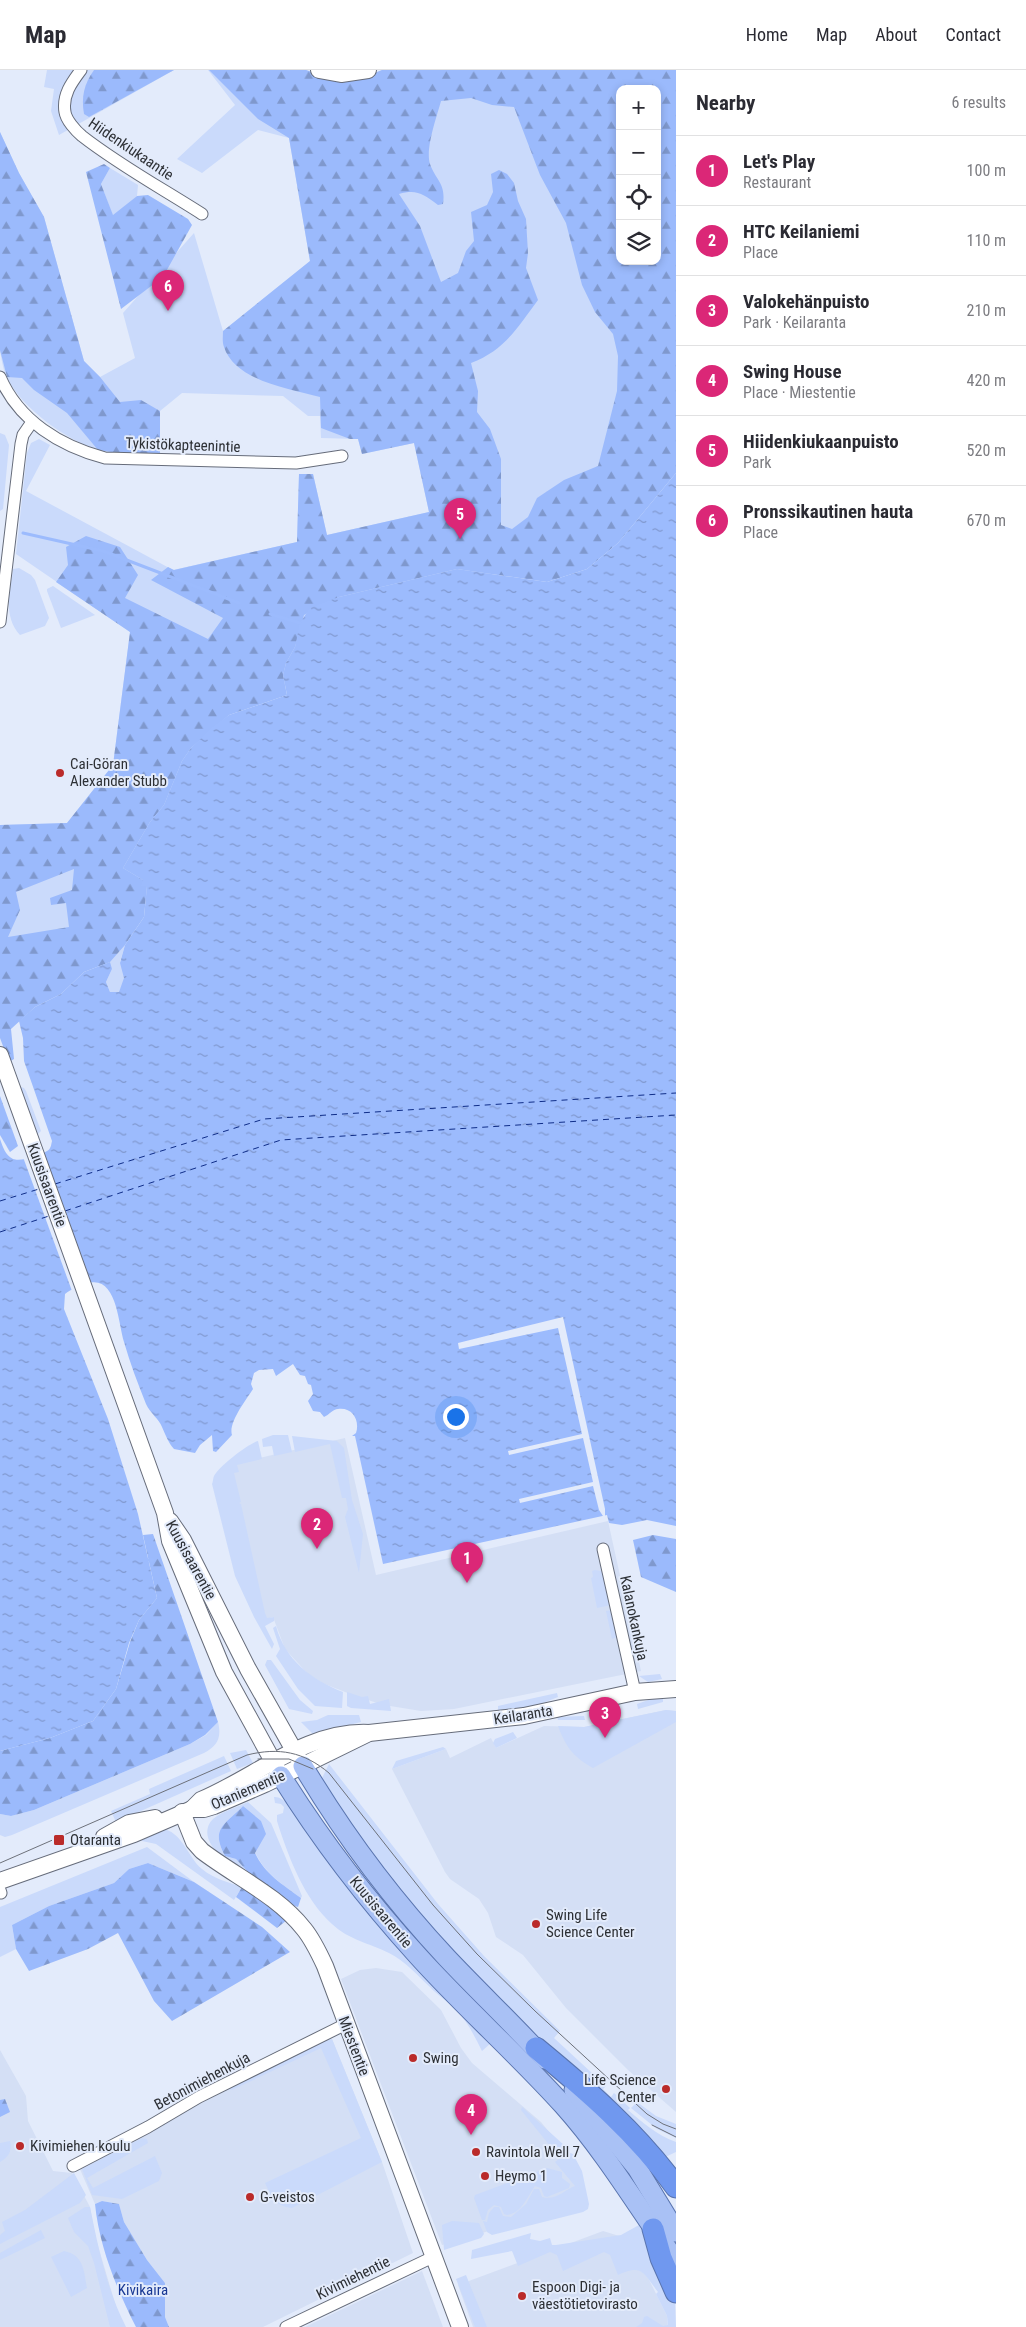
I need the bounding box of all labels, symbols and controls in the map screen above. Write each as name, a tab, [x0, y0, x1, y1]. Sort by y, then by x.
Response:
text: Map	[25, 21, 66, 49]
text: Home	[746, 24, 788, 45]
text: Map	[816, 24, 847, 45]
text: About	[875, 24, 917, 45]
text: Contact	[945, 24, 1001, 45]
map controls	[616, 85, 661, 265]
button: +	[616, 85, 661, 130]
text: Nearby	[696, 91, 755, 115]
text: 6 results	[951, 93, 1006, 112]
street label: Hiidenkiukaantie	[85, 114, 177, 184]
button: −	[616, 130, 661, 175]
text: Let's Play	[743, 150, 815, 173]
text: 1	[708, 161, 716, 180]
text: 100 m	[967, 161, 1006, 180]
text: Restaurant	[743, 173, 811, 192]
button: locate	[616, 175, 661, 220]
button: layers	[616, 220, 661, 265]
text: HTC Keilaniemi	[743, 220, 860, 243]
text: 2	[708, 231, 716, 250]
text: 110 m	[967, 231, 1006, 250]
text: Place	[743, 243, 778, 262]
pin: 6	[152, 270, 184, 311]
text: Valokehänpuisto	[743, 290, 870, 313]
text: 3	[708, 301, 716, 320]
text: 210 m	[967, 301, 1006, 320]
text: Park · Keilaranta	[743, 313, 846, 332]
text: Swing House	[743, 360, 842, 383]
text: 4	[708, 371, 716, 390]
text: 420 m	[967, 371, 1006, 390]
text: Place · Miestentie	[743, 383, 856, 402]
text: Hiidenkiukaanpuisto	[743, 430, 899, 453]
street label: Tykistökapteenintie	[125, 434, 241, 456]
text: 5	[708, 441, 716, 460]
text: 520 m	[967, 441, 1006, 460]
text: Park	[743, 453, 772, 472]
pin: 5	[444, 498, 476, 539]
text: Pronssikautinen hauta	[743, 500, 913, 523]
text: 6	[708, 511, 716, 530]
text: 670 m	[967, 511, 1006, 530]
text: Place	[743, 523, 778, 542]
place label: Cai-Göran Alexander Stubb	[70, 755, 167, 790]
marker: Cai-Göran Alexander Stubb	[54, 767, 66, 779]
street label: Kuusisaarentie	[24, 1141, 70, 1229]
your location	[443, 1404, 469, 1430]
pin: 2	[301, 1508, 333, 1549]
street label: Kuusisaarentie	[162, 1517, 220, 1603]
pin: 1	[451, 1542, 483, 1583]
street label: Kalanokankuja	[616, 1574, 652, 1662]
pin: 3	[589, 1697, 621, 1738]
street label: Keilaranta	[492, 1701, 554, 1729]
street label: Otaniementie	[208, 1766, 288, 1814]
place label: Otaranta	[70, 1831, 121, 1849]
marker: Otaranta	[52, 1833, 66, 1847]
street label: Kuusisaarentie	[346, 1873, 416, 1951]
place label: Swing Life Science Center	[546, 1906, 635, 1941]
marker: Swing Life Science Center	[530, 1918, 542, 1930]
street label: Miestentie	[334, 2014, 374, 2078]
street label: Betonimiehenkuja	[151, 2048, 253, 2114]
place label: Swing	[423, 2049, 459, 2067]
marker: Swing	[407, 2052, 419, 2064]
place label: Life Science Center	[584, 2071, 656, 2106]
marker: Life Science Center	[660, 2083, 672, 2095]
pin: 4	[455, 2094, 487, 2135]
place label: Kivimiehen koulu	[30, 2137, 130, 2155]
marker: Kivimiehen koulu	[14, 2140, 26, 2152]
place label: Ravintola Well 7	[486, 2143, 580, 2161]
marker: Ravintola Well 7	[470, 2146, 482, 2158]
place label: Heymo 1	[495, 2167, 547, 2185]
marker: Heymo 1	[479, 2170, 491, 2182]
place label: G-veistos	[260, 2188, 315, 2206]
marker: G-veistos	[244, 2191, 256, 2203]
street label: Kivimiehentie	[313, 2252, 393, 2304]
place label: Espoon Digi- ja väestötietovirasto	[532, 2278, 638, 2313]
park label: Kivikaira	[118, 2281, 168, 2299]
marker: Espoon Digi- ja väestötietovirasto	[516, 2290, 528, 2302]

